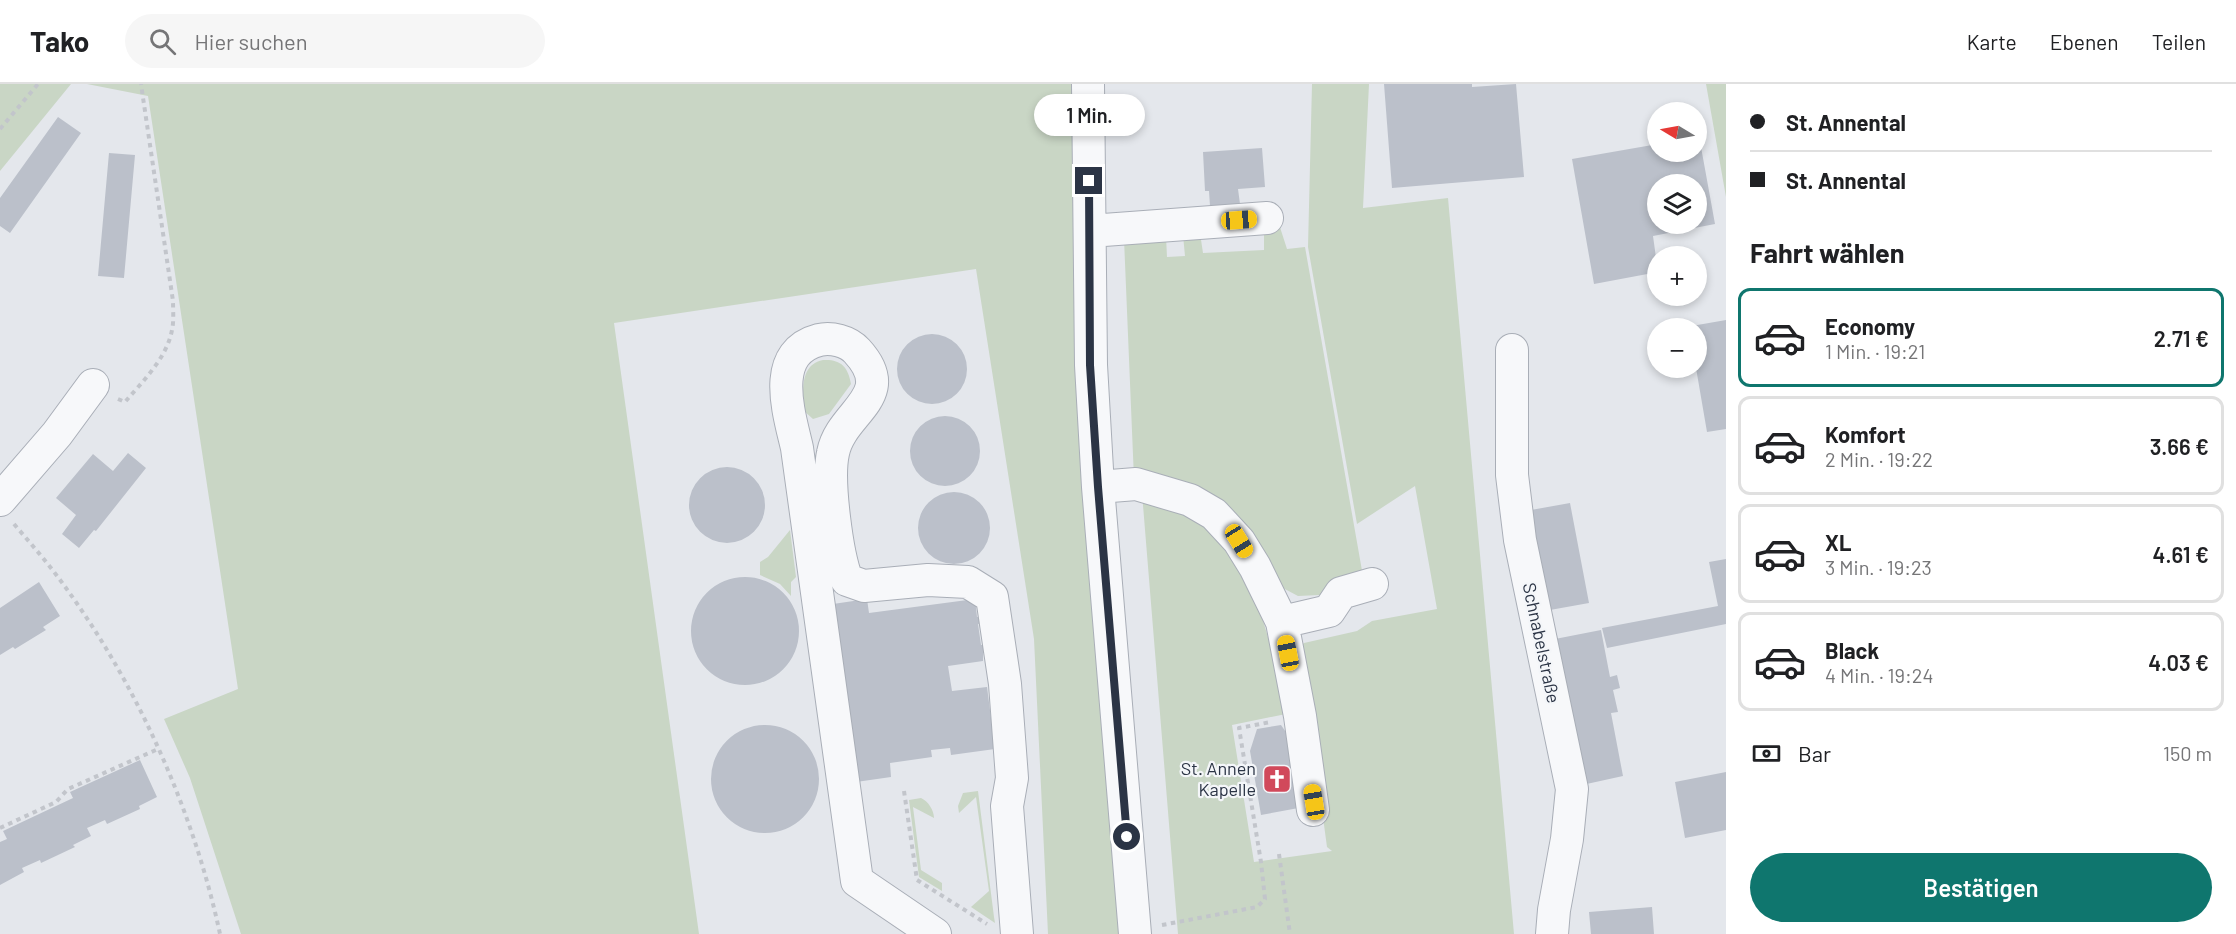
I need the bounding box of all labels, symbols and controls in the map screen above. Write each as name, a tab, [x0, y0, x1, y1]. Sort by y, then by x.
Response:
search box	[125, 14, 545, 68]
text: Tako	[30, 24, 89, 58]
icon: search	[146, 25, 179, 58]
text: Hier suchen	[194, 28, 308, 54]
text: Karte	[1967, 29, 2017, 54]
text: Ebenen	[2050, 29, 2119, 54]
text: Teilen	[2152, 29, 2206, 54]
callout: 1 Min.	[1034, 94, 1144, 136]
north arrow	[1647, 102, 1707, 162]
map controls	[1647, 102, 1707, 378]
text: 1 Min.	[1066, 103, 1113, 127]
text: St. Annental	[1786, 109, 1906, 135]
route end	[1075, 167, 1102, 194]
text: St. Annental	[1786, 167, 1906, 193]
button: layers	[1647, 174, 1707, 234]
car	[1220, 210, 1258, 230]
text: Fahrt wählen	[1750, 236, 1905, 268]
button: +	[1647, 246, 1707, 306]
icon: car	[1753, 311, 1807, 365]
text: Economy	[1825, 313, 1915, 339]
button: −	[1647, 318, 1707, 378]
text: 2.71 €	[2154, 325, 2209, 351]
text: 1 Min. · 19:21	[1825, 339, 1925, 363]
icon: car	[1753, 419, 1807, 473]
text: Komfort	[1825, 421, 1906, 447]
text: 3.66 €	[2150, 433, 2209, 459]
text: 2 Min. · 19:22	[1825, 447, 1933, 471]
car	[1222, 521, 1256, 561]
icon: car	[1753, 527, 1807, 581]
text: XL	[1825, 529, 1851, 555]
text: 4.61 €	[2153, 541, 2209, 567]
text: 3 Min. · 19:23	[1825, 555, 1932, 579]
street label: Schnabelstraße	[1518, 581, 1565, 705]
car	[1276, 634, 1300, 672]
icon: car	[1753, 635, 1807, 689]
text: Black	[1825, 637, 1879, 663]
text: 4.03 €	[2148, 649, 2209, 675]
text: 4 Min. · 19:24	[1825, 663, 1933, 687]
icon: cash	[1750, 737, 1783, 770]
text: Bar	[1798, 740, 1831, 766]
text: 150 m	[2163, 741, 2212, 765]
place label: St. Annen Kapelle	[1181, 757, 1256, 800]
church icon: St. Annen Kapelle	[1261, 763, 1293, 795]
car	[1302, 783, 1326, 821]
route start	[1113, 823, 1140, 850]
button: Bestätigen	[1750, 853, 2212, 922]

